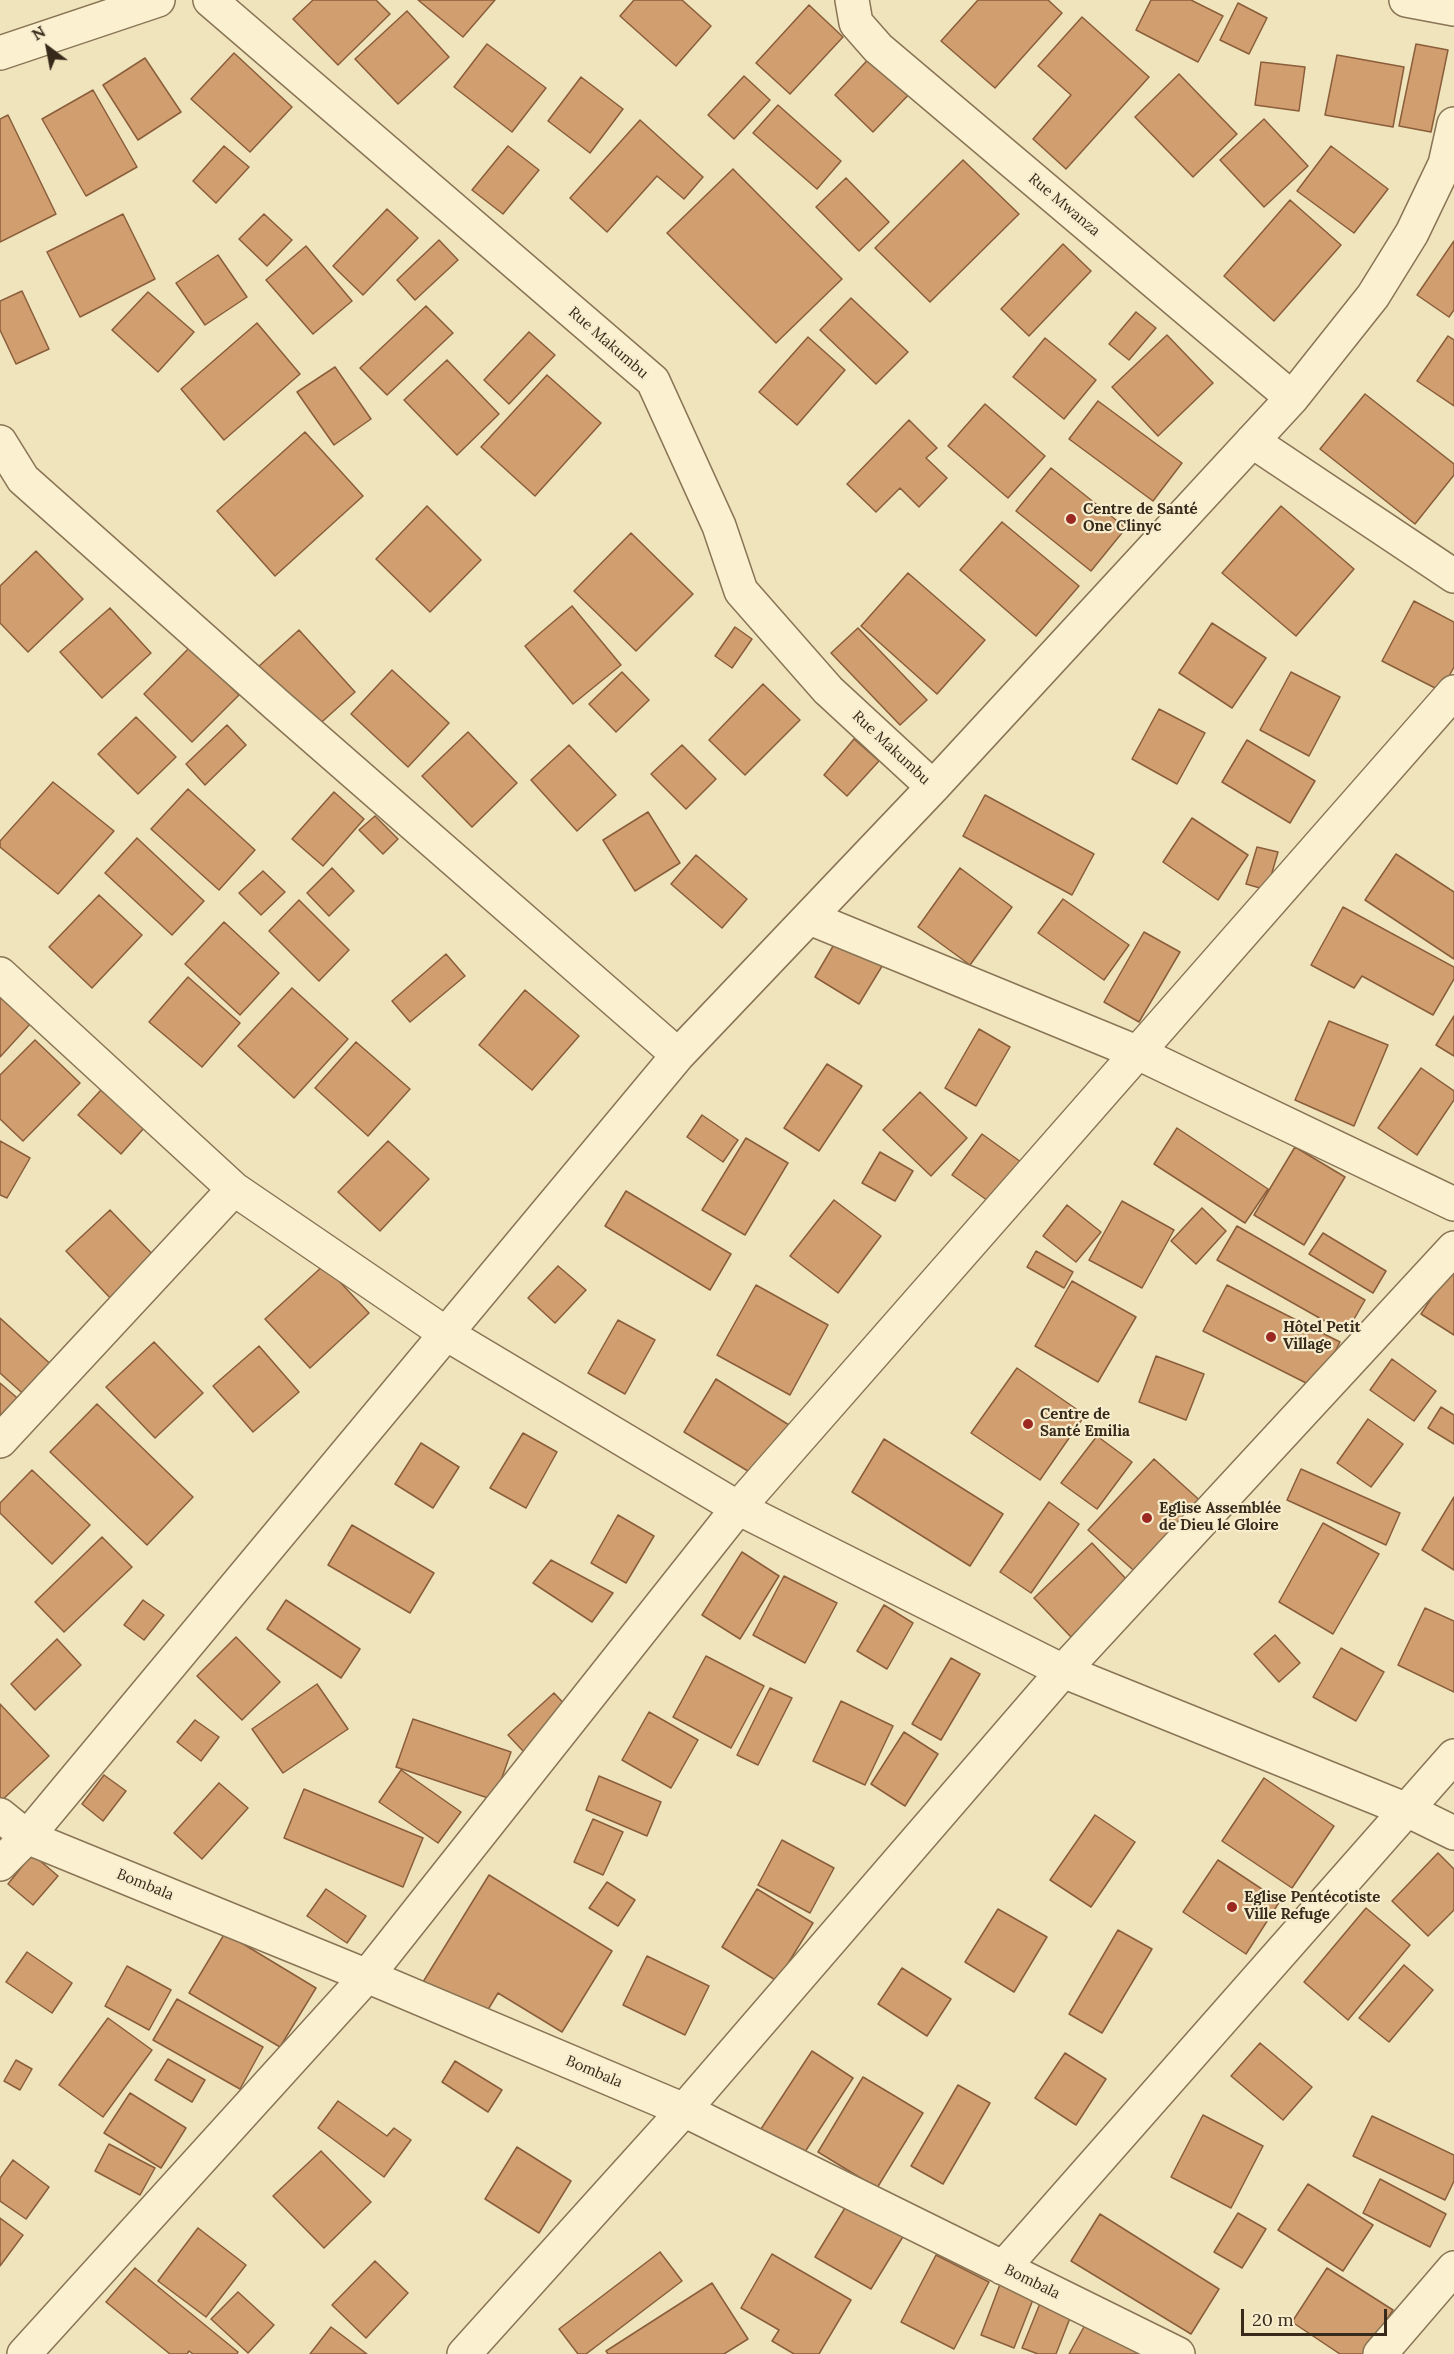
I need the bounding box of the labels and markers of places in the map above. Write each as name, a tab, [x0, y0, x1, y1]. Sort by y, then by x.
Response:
place label: Centre de Santé One Clinyc	[1083, 501, 1198, 536]
marker: Centre de Santé One Clinyc	[1064, 512, 1078, 526]
place label: Hôtel Petit Village	[1283, 1319, 1361, 1354]
marker: Hôtel Petit Village	[1264, 1330, 1278, 1344]
place label: Centre de Santé Emilia	[1040, 1406, 1130, 1441]
marker: Centre de Santé Emilia	[1021, 1417, 1035, 1431]
place label: Eglise Assemblée de Dieu le Gloire	[1159, 1500, 1281, 1535]
marker: Eglise Assemblée de Dieu le Gloire	[1140, 1511, 1154, 1525]
place label: Eglise Pentécotiste Ville Refuge	[1244, 1889, 1380, 1924]
marker: Eglise Pentécotiste Ville Refuge	[1225, 1900, 1239, 1914]

